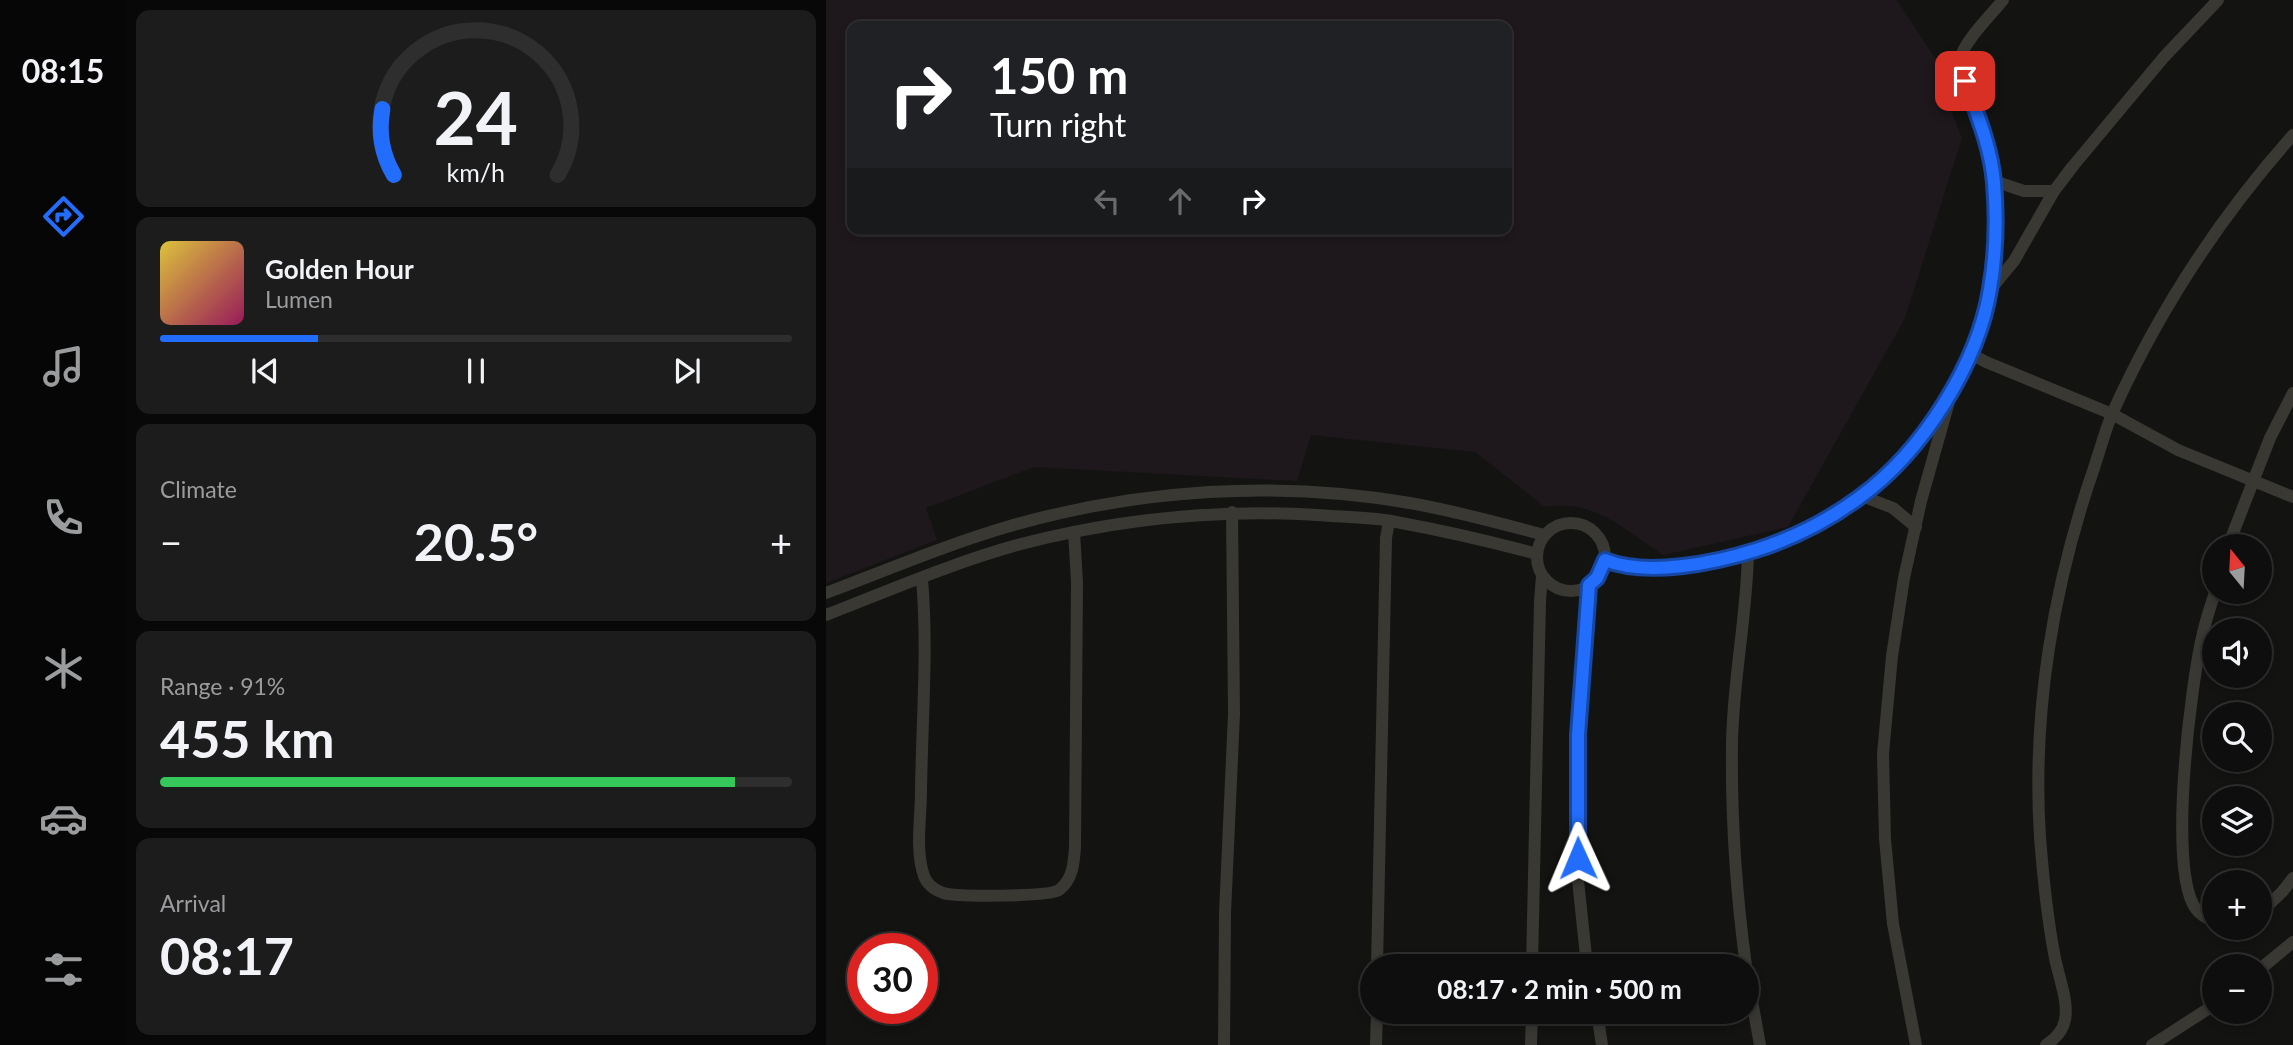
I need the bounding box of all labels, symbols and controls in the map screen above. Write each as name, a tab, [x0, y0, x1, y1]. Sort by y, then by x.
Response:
text: 150 m	[990, 46, 1128, 104]
icon: right	[875, 49, 966, 140]
text: 08:15	[22, 51, 104, 90]
pin	[1935, 51, 1995, 111]
icon: arrive	[1946, 62, 1984, 100]
text: 24	[434, 73, 518, 161]
text: Turn right	[990, 105, 1126, 144]
text: km/h	[447, 156, 505, 186]
icon: left	[1088, 182, 1126, 220]
icon: ahead	[1161, 182, 1199, 220]
icon: right	[1234, 182, 1272, 220]
icon: directions	[39, 192, 88, 241]
text: Golden Hour	[265, 253, 414, 285]
text: Lumen	[265, 285, 333, 313]
icon: music	[39, 342, 88, 391]
icon: previous	[246, 352, 284, 390]
icon: pause	[457, 352, 495, 390]
icon: next	[668, 352, 706, 390]
text: Climate	[160, 475, 237, 503]
icon: phone	[39, 493, 88, 542]
text: 20.5°	[414, 510, 538, 572]
text: −	[160, 519, 182, 565]
text: +	[770, 519, 792, 565]
north arrow	[2202, 534, 2272, 604]
map controls	[2202, 534, 2272, 1024]
button: sound	[2202, 618, 2272, 688]
icon: climate	[39, 644, 88, 693]
text: Range · 91%	[160, 672, 285, 700]
button: search	[2202, 702, 2272, 772]
text: 455 km	[160, 707, 334, 769]
button: layers	[2202, 786, 2272, 856]
icon: car	[39, 794, 88, 843]
position arrow	[1541, 821, 1615, 895]
button: +	[2202, 870, 2272, 940]
text: Arrival	[160, 889, 226, 917]
text: 08:17	[160, 924, 294, 986]
speed limit sign: 30	[847, 933, 938, 1024]
icon: filters	[39, 945, 88, 994]
button: −	[2202, 954, 2272, 1024]
text: 08:17 · 2 min · 500 m	[1437, 973, 1682, 1005]

